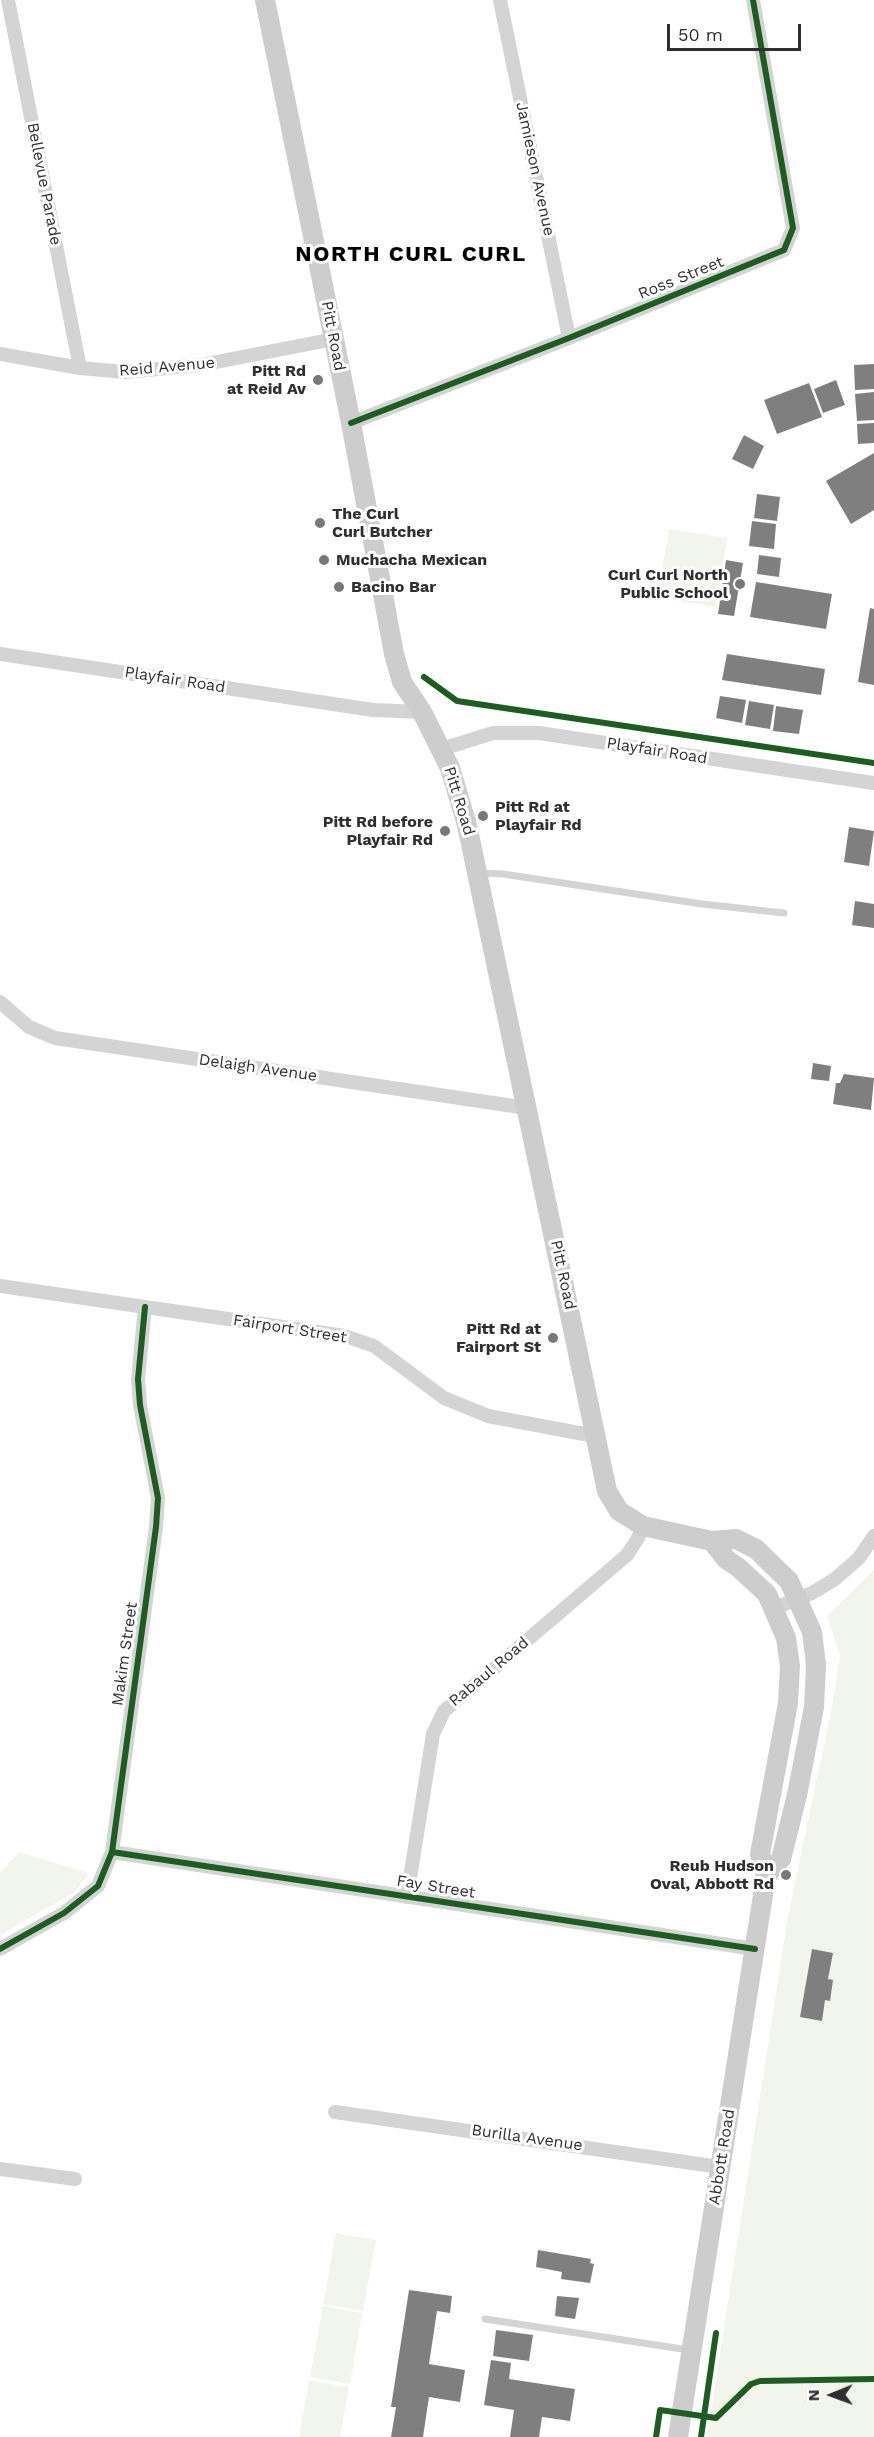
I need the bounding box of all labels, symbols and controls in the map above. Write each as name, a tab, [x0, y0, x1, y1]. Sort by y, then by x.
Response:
scale bar	[670, 12, 804, 50]
text: 50 m	[678, 24, 723, 45]
street label: Jamieson Avenue	[511, 100, 559, 238]
street label: Bellevue Parade	[23, 121, 65, 247]
district label: NORTH CURL CURL	[295, 242, 527, 268]
street label: Ross Street	[635, 252, 727, 304]
street label: Pitt Road	[317, 299, 349, 373]
street label: Reid Avenue	[118, 353, 216, 381]
place label: Pitt Rd at Reid Av	[227, 361, 306, 399]
marker: Pitt Rd at Reid Av	[311, 373, 325, 387]
place label: The Curl Curl Butcher	[332, 504, 432, 542]
marker: The Curl Curl Butcher	[313, 516, 327, 530]
place label: Muchacha Mexican	[336, 550, 487, 570]
marker: Muchacha Mexican	[317, 553, 331, 567]
place label: Curl Curl North Public School	[608, 565, 728, 603]
place label: Bacino Bar	[351, 577, 436, 597]
marker: Curl Curl North Public School	[733, 577, 747, 591]
marker: Bacino Bar	[332, 580, 346, 594]
street label: Playfair Road	[123, 663, 227, 697]
street label: Playfair Road	[605, 734, 709, 768]
street label: Pitt Road	[439, 764, 479, 838]
place label: Pitt Rd at Playfair Rd	[495, 797, 582, 835]
marker: Pitt Rd at Playfair Rd	[476, 809, 490, 823]
place label: Pitt Rd before Playfair Rd	[323, 812, 433, 850]
marker: Pitt Rd before Playfair Rd	[438, 824, 452, 838]
street label: Delaigh Avenue	[198, 1050, 318, 1086]
street label: Pitt Road	[546, 1238, 580, 1312]
street label: Fairport Street	[232, 1311, 348, 1347]
place label: Pitt Rd at Fairport St	[456, 1319, 541, 1357]
marker: Pitt Rd at Fairport St	[546, 1331, 560, 1345]
street label: Makim Street	[108, 1601, 142, 1707]
street label: Rabaul Road	[445, 1633, 533, 1711]
place label: Reub Hudson Oval, Abbott Rd	[650, 1856, 774, 1894]
marker: Reub Hudson Oval, Abbott Rd	[779, 1868, 793, 1882]
street label: Fay Street	[395, 1871, 477, 1903]
street label: Abbott Road	[705, 2108, 739, 2206]
street label: Burilla Avenue	[470, 2121, 584, 2155]
north arrow	[802, 2365, 862, 2425]
text: N	[804, 2389, 823, 2401]

